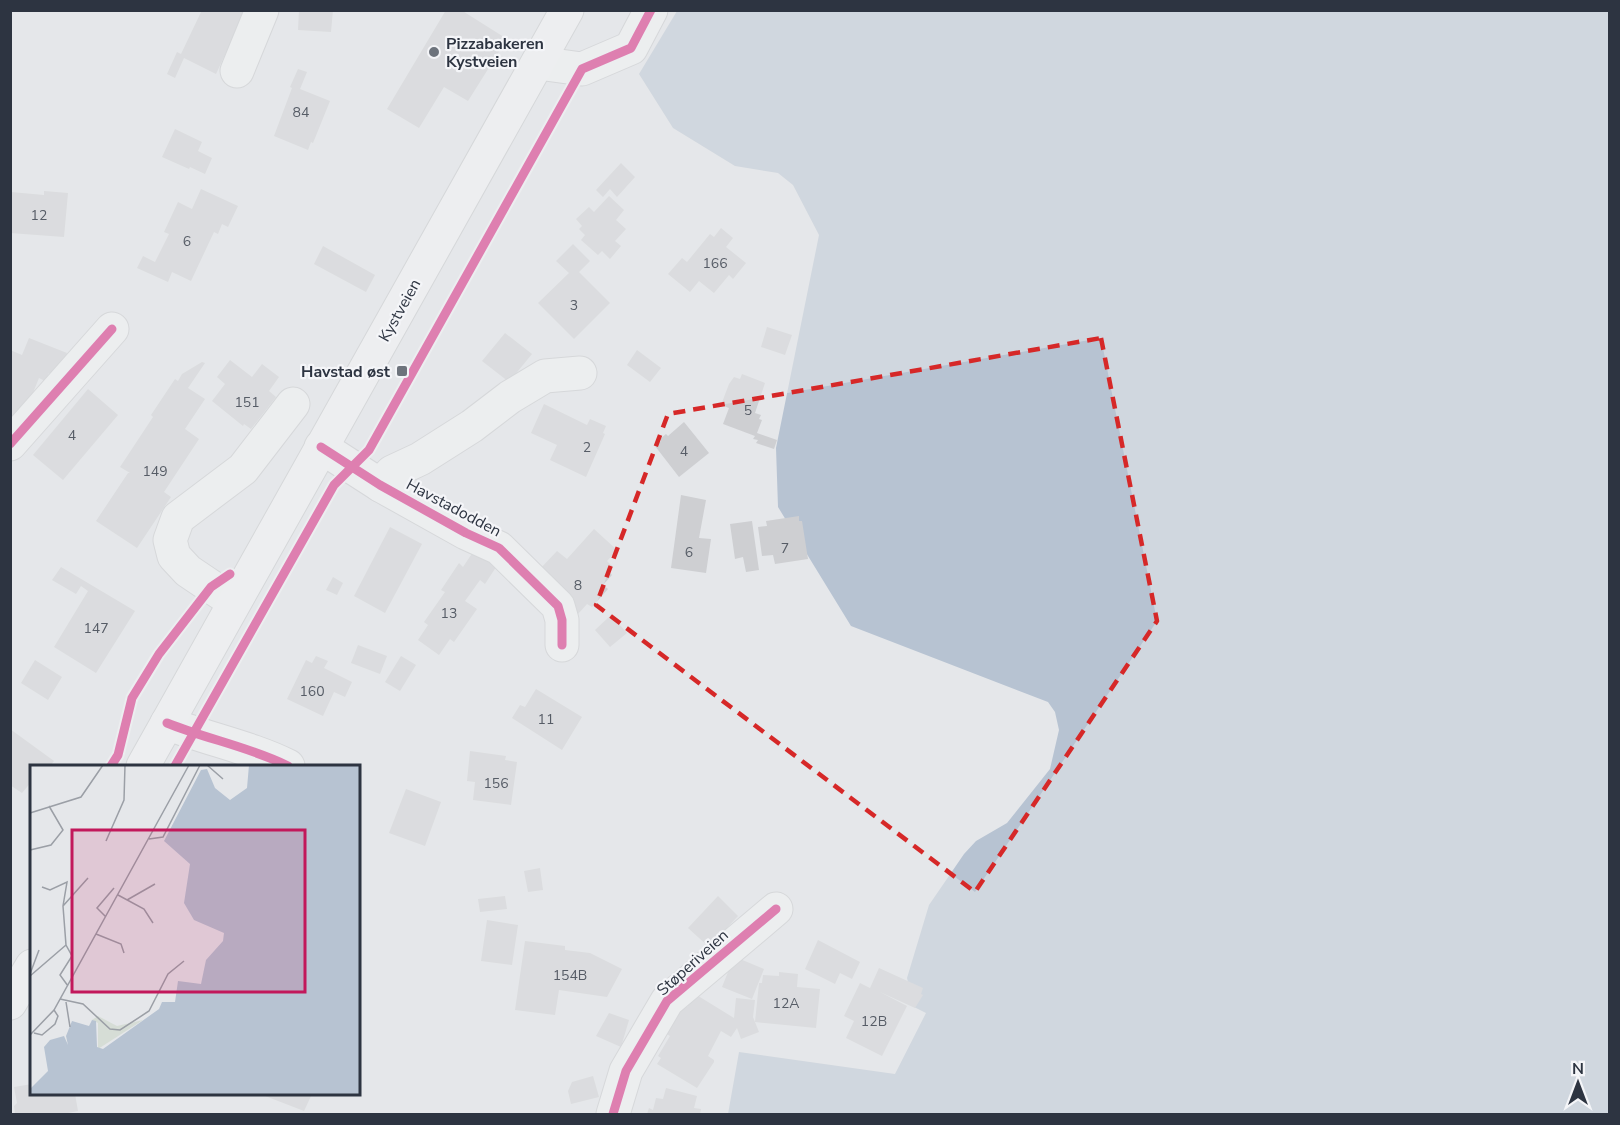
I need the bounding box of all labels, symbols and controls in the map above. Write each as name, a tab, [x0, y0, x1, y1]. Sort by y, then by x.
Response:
place label: Pizzabakeren Kystveien	[446, 33, 544, 73]
marker: Pizzabakeren Kystveien	[427, 45, 441, 59]
house number: 84	[293, 103, 309, 122]
house number: 12	[31, 206, 47, 225]
house number: 6	[183, 232, 191, 251]
house number: 166	[702, 254, 728, 273]
street label: Kystveien	[374, 275, 426, 346]
house number: 3	[570, 296, 578, 315]
place label: Havstad øst	[301, 361, 391, 383]
marker: Havstad øst	[395, 364, 409, 378]
house number: 151	[234, 393, 260, 412]
house number: 5	[744, 401, 752, 420]
house number: 4	[68, 426, 76, 445]
house number: 2	[583, 438, 591, 457]
house number: 4	[680, 442, 688, 461]
house number: 149	[142, 462, 168, 481]
street label: Havstadodden	[402, 474, 505, 542]
house number: 7	[781, 539, 789, 558]
house number: 6	[685, 543, 693, 562]
house number: 8	[574, 576, 582, 595]
house number: 13	[441, 604, 457, 623]
house number: 147	[83, 619, 109, 638]
house number: 160	[299, 682, 325, 701]
house number: 11	[538, 710, 554, 729]
inset map	[30, 765, 360, 1095]
house number: 156	[483, 774, 509, 793]
street label: Støperiveien	[652, 925, 733, 1001]
house number: 154B	[553, 966, 587, 985]
house number: 12A	[772, 994, 800, 1013]
house number: 12B	[861, 1012, 887, 1031]
north arrow	[1548, 1053, 1608, 1113]
text: N	[1572, 1058, 1584, 1080]

